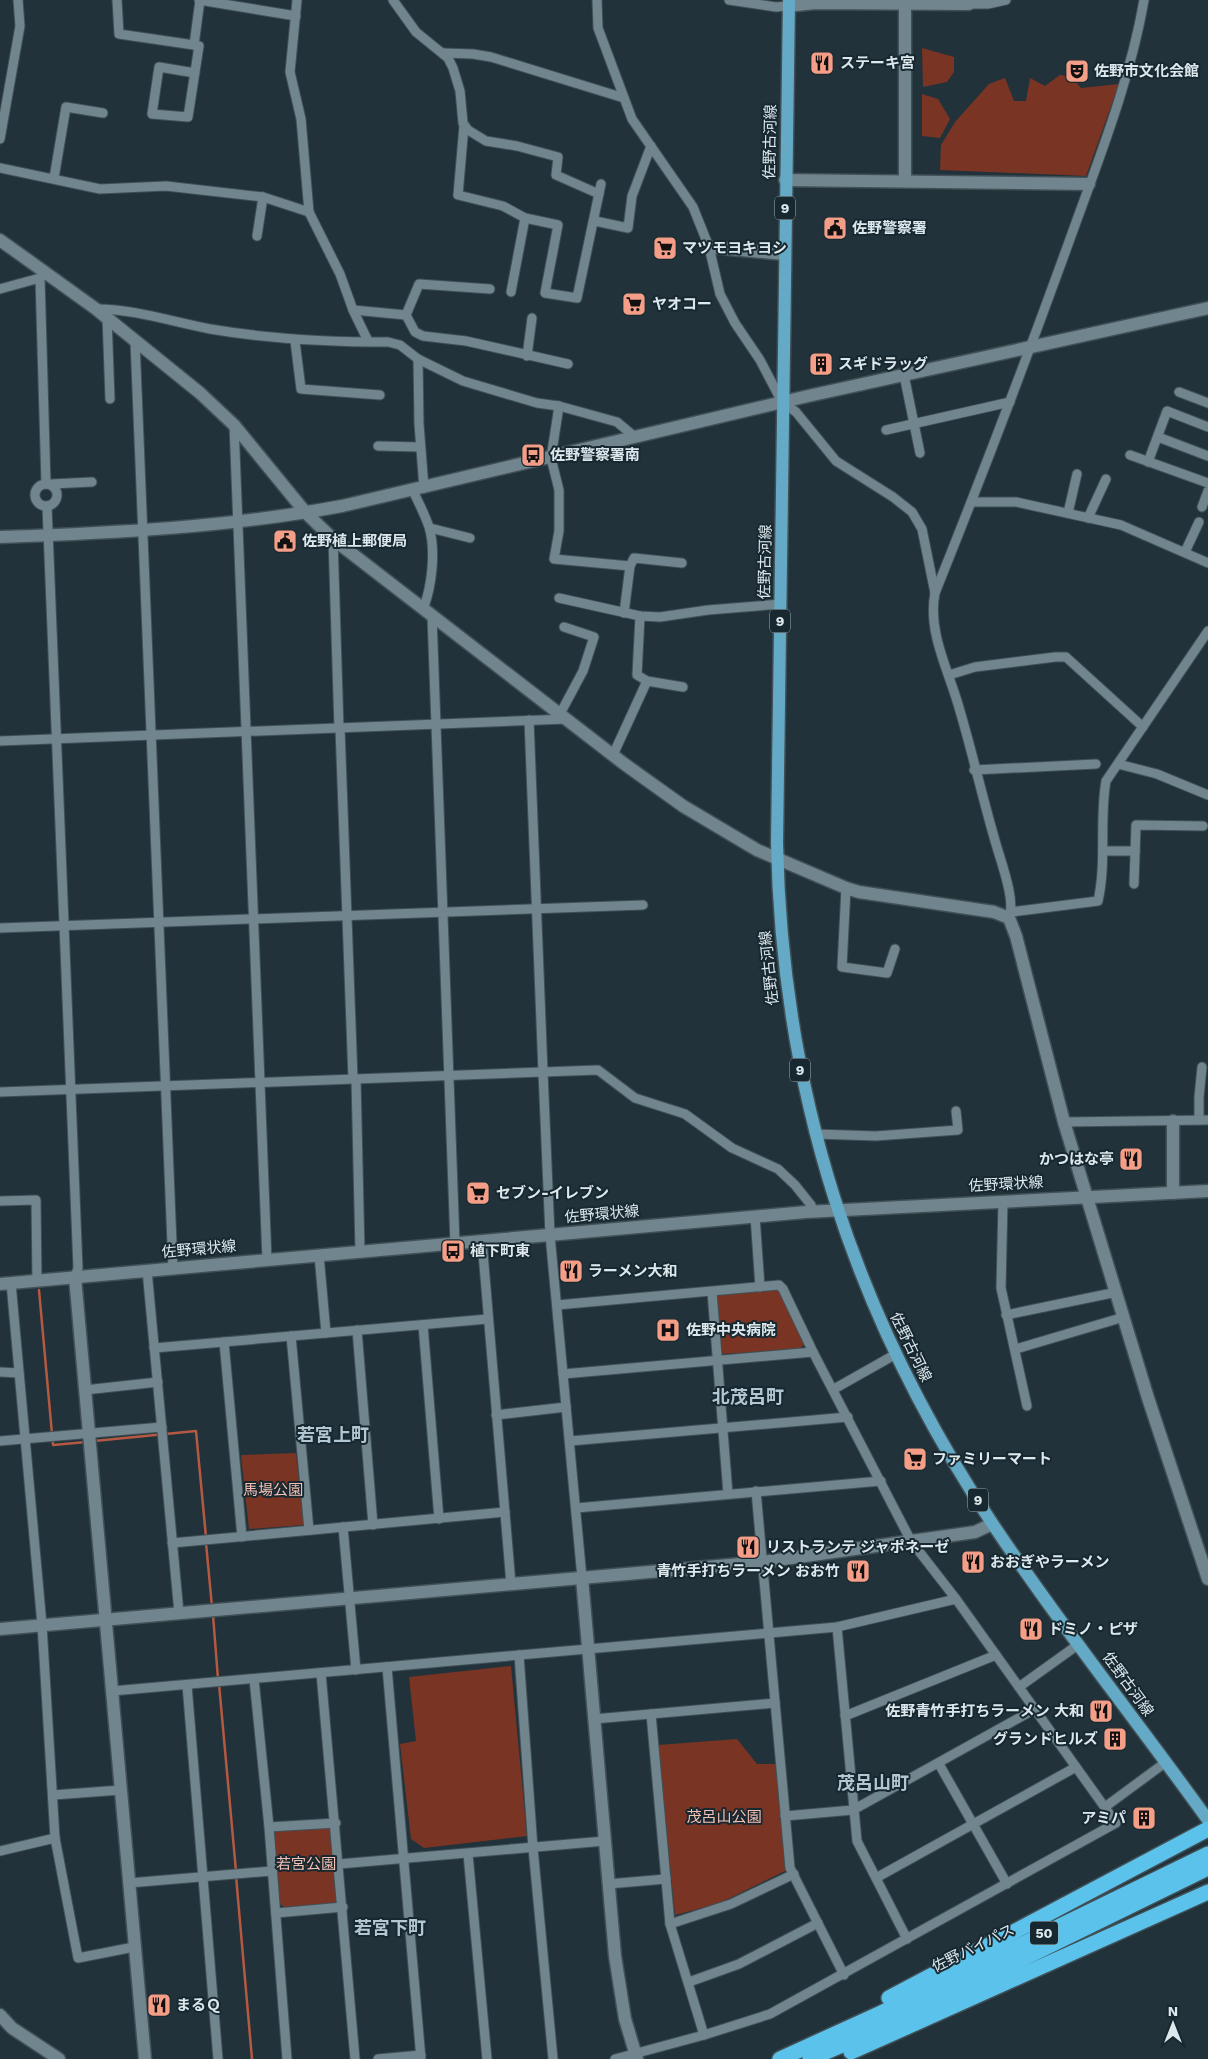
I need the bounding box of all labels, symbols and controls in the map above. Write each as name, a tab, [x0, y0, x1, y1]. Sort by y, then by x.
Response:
restaurant icon: ステーキ宮	[809, 50, 835, 76]
place label: ステーキ宮	[840, 54, 915, 72]
theatre icon: 佐野市文化会館	[1064, 58, 1090, 84]
place label: 佐野市文化会館	[1094, 62, 1199, 80]
street label: 佐野古河線	[760, 104, 780, 180]
road number: 9	[775, 197, 795, 220]
public building icon: 佐野警察署	[822, 215, 848, 241]
place label: 佐野警察署	[852, 219, 927, 237]
supermarket icon: マツモヨキヨシ	[652, 235, 678, 261]
place label: マツモヨキヨシ	[682, 239, 787, 257]
supermarket icon: ヤオコー	[621, 291, 647, 317]
place label: ヤオコー	[652, 295, 712, 313]
building icon: スギドラッグ	[808, 351, 834, 377]
place label: スギドラッグ	[838, 355, 928, 373]
bus stop icon: 佐野警察署南	[520, 442, 546, 468]
place label: 佐野警察署南	[550, 446, 640, 464]
street label: 佐野古河線	[755, 524, 775, 600]
public building icon: 佐野植上郵便局	[272, 528, 298, 554]
place label: 佐野植上郵便局	[302, 532, 407, 550]
road number: 9	[770, 610, 790, 632]
street label: 佐野古河線	[756, 930, 782, 1006]
road number: 9	[790, 1058, 810, 1082]
restaurant icon: かつはな亭	[1118, 1146, 1144, 1172]
place label: かつはな亭	[1039, 1150, 1114, 1168]
street label: 佐野環状線	[968, 1173, 1044, 1195]
supermarket icon: セブン-イレブン	[465, 1180, 491, 1206]
place label: セブン-イレブン	[496, 1184, 609, 1202]
street label: 佐野環状線	[564, 1202, 640, 1226]
street label: 佐野環状線	[161, 1237, 237, 1261]
bus stop icon: 植下町東	[440, 1238, 466, 1264]
place label: 植下町東	[470, 1242, 530, 1260]
restaurant icon: ラーメン大和	[558, 1258, 584, 1284]
place label: ラーメン大和	[588, 1262, 677, 1280]
street label: 佐野古河線	[886, 1309, 936, 1385]
hospital icon: 佐野中央病院	[655, 1317, 681, 1343]
place label: 佐野中央病院	[686, 1321, 776, 1339]
district label: 北茂呂町	[712, 1386, 784, 1407]
district label: 若宮上町	[297, 1424, 369, 1445]
supermarket icon: ファミリーマート	[902, 1446, 928, 1472]
place label: ファミリーマート	[932, 1450, 1052, 1468]
park label: 馬場公園	[243, 1481, 303, 1499]
road number: 9	[968, 1488, 988, 1512]
restaurant icon: リストランテ ジャポネーゼ	[735, 1534, 761, 1560]
place label: リストランテ ジャポネーゼ	[766, 1538, 950, 1556]
restaurant icon: おおぎやラーメン	[960, 1549, 986, 1575]
place label: おおぎやラーメン	[990, 1553, 1109, 1571]
restaurant icon: 青竹手打ちラーメン おお竹	[845, 1558, 871, 1584]
place label: 青竹手打ちラーメン おお竹	[656, 1562, 840, 1580]
restaurant icon: ドミノ・ピザ	[1018, 1616, 1044, 1642]
place label: ドミノ・ピザ	[1048, 1620, 1138, 1638]
street label: 佐野古河線	[1099, 1648, 1157, 1720]
restaurant icon: 佐野青竹手打ちラーメン 大和	[1088, 1698, 1114, 1724]
place label: 佐野青竹手打ちラーメン 大和	[885, 1702, 1084, 1720]
building icon: グランドヒルズ	[1102, 1726, 1128, 1752]
place label: グランドヒルズ	[993, 1730, 1098, 1748]
district label: 茂呂山町	[837, 1772, 909, 1793]
building icon: アミパ	[1131, 1805, 1157, 1831]
park label: 茂呂山公園	[686, 1808, 762, 1826]
place label: アミパ	[1081, 1809, 1126, 1827]
park label: 若宮公園	[276, 1855, 336, 1873]
district label: 若宮下町	[354, 1917, 426, 1938]
street label: 佐野バイパス	[929, 1920, 1017, 1976]
road number: 50	[1030, 1922, 1058, 1945]
restaurant icon: まるＱ	[146, 1992, 172, 2018]
place label: まるＱ	[176, 1996, 221, 2014]
north arrow	[1148, 1999, 1198, 2049]
text: N	[1168, 2003, 1178, 2019]

